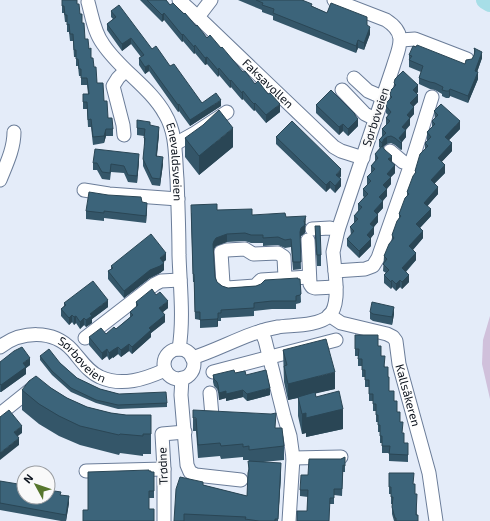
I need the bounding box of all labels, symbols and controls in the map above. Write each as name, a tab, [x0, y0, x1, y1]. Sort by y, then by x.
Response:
street label: Faksavollen	[240, 55, 297, 111]
street label: Sørbøveien	[359, 85, 391, 148]
street label: Enevaldsveien	[164, 120, 186, 201]
street label: Sørbøveien	[56, 333, 108, 385]
street label: Kallsåkeren	[393, 362, 424, 428]
street label: Trødne	[154, 447, 170, 485]
north arrow	[16, 465, 56, 505]
text: N	[20, 471, 36, 485]

